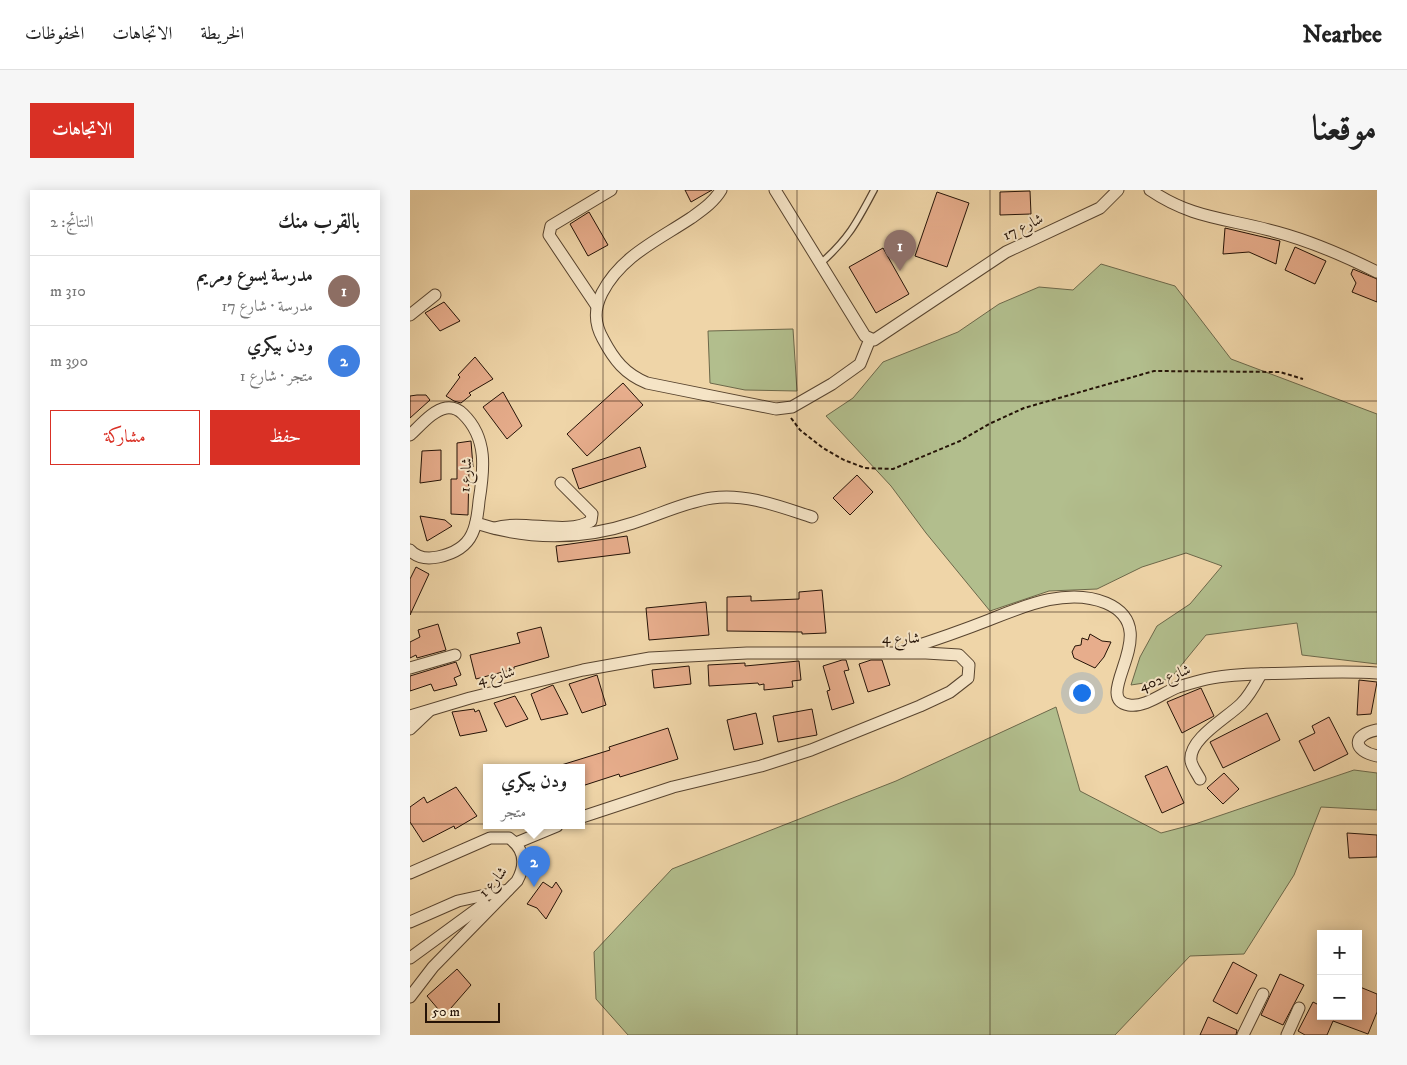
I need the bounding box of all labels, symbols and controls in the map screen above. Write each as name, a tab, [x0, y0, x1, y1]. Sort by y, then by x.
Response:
text: Nearbee	[1303, 20, 1382, 50]
text: المحفوظات	[25, 23, 84, 45]
text: الاتجاهات	[112, 23, 172, 45]
text: الخريطة	[200, 23, 244, 45]
button: الاتجاهات	[30, 103, 134, 158]
text: موقعنا	[1312, 107, 1377, 151]
text: بالقرب منك	[278, 209, 360, 235]
street label: شارع 17	[1000, 209, 1048, 248]
text: النتائج: 2	[50, 212, 94, 232]
pin: 1	[884, 230, 916, 271]
text: مدرسة يسوع ومريم	[196, 264, 313, 287]
text: 310 m	[50, 281, 86, 301]
text: 1	[341, 281, 347, 301]
text: مدرسة · شارع 17	[221, 296, 313, 316]
text: ودن بيكري	[247, 334, 313, 357]
text: 390 m	[50, 351, 88, 371]
text: 2	[340, 351, 348, 371]
text: متجر · شارع 1	[240, 366, 313, 386]
button: مشاركة	[50, 410, 200, 465]
button: حفظ	[210, 410, 360, 465]
street label: شارع 1	[455, 457, 480, 493]
street label: شارع 4	[882, 629, 920, 651]
street label: شارع 402	[1137, 660, 1194, 699]
street label: شارع 4	[475, 662, 517, 693]
your location	[1069, 680, 1095, 706]
popup	[483, 764, 585, 829]
text: ودن بيكري	[501, 770, 567, 793]
text: متجر	[501, 802, 526, 822]
pin: 2	[518, 846, 550, 887]
street label: شارع 1	[474, 863, 514, 903]
map controls	[1317, 930, 1362, 1020]
button: +	[1317, 930, 1362, 975]
button: −	[1317, 975, 1362, 1020]
scale bar	[425, 1000, 500, 1023]
text: 50 m	[432, 1003, 460, 1021]

